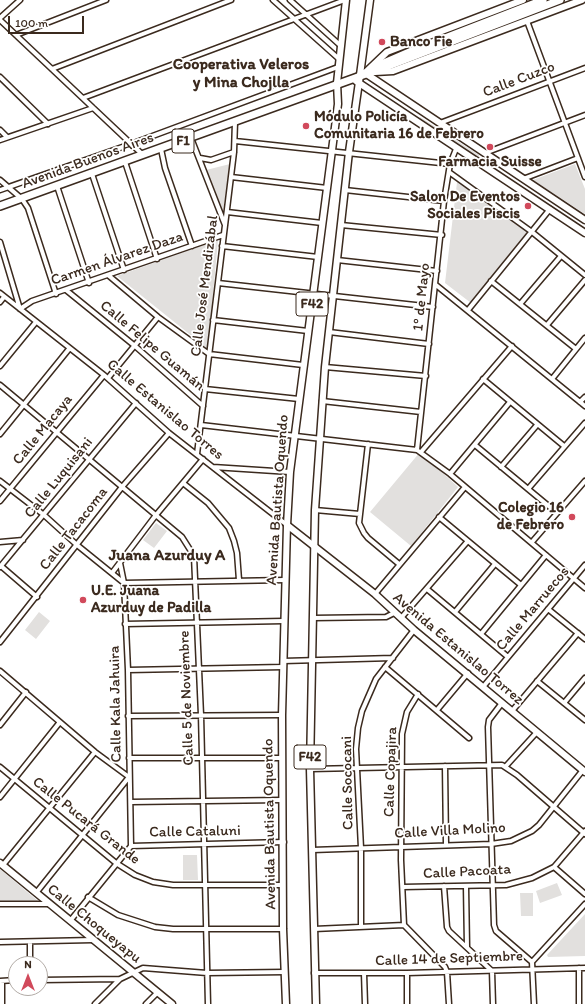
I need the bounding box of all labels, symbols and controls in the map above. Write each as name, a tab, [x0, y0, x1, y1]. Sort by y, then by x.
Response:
scale bar	[10, 8, 86, 34]
text: 100 m	[15, 16, 48, 30]
place label: Banco Fie	[390, 33, 452, 51]
marker: Banco Fie	[377, 37, 387, 47]
district label: Cooperativa Veleros y Mina Chojlla	[173, 55, 309, 93]
street label: Calle Cuzco	[480, 58, 558, 102]
place label: Módulo Policía Comunitaria 16 de Febrero	[314, 108, 484, 143]
marker: Módulo Policía Comunitaria 16 de Febrero	[301, 121, 311, 131]
street label: Avenida Buenos Aires	[20, 129, 156, 193]
road number: F1	[172, 129, 194, 153]
marker: Farmacia Suisse	[485, 142, 495, 152]
place label: Farmacia Suisse	[438, 153, 542, 171]
place label: Salon De Eventos Sociales Piscis	[410, 188, 520, 223]
marker: Salon De Eventos Sociales Piscis	[523, 201, 533, 211]
street label: Calle José Mendizábal	[187, 214, 223, 358]
street label: Carmen Álvarez Daza	[49, 228, 185, 290]
street label: 1º de Mayo	[409, 262, 435, 332]
road number: F42	[296, 292, 328, 316]
street label: Calle Felipe Guamán	[96, 297, 208, 395]
street label: Calle Estanislao Torres	[103, 356, 227, 464]
street label: Calle Macaya	[9, 391, 77, 469]
street label: Avenida Bautista Oquendo	[263, 414, 293, 586]
street label: Calle Luquisani	[21, 434, 97, 522]
street label: Calle Tacacoma	[36, 484, 112, 574]
place label: Colegio 16 de Febrero	[497, 499, 564, 534]
marker: Colegio 16 de Febrero	[567, 512, 577, 522]
district label: Juana Azurduy A	[109, 546, 225, 566]
street label: Calle Marruecos	[493, 563, 573, 655]
place label: U.E. Juana Azurduy de Padilla	[91, 582, 211, 617]
street label: Avenida Estanislao Torrez	[389, 589, 527, 709]
marker: U.E. Juana Azurduy de Padilla	[78, 595, 88, 605]
street label: Calle 5 de Noviembre	[176, 630, 198, 766]
street label: Calle Kala Jahuira	[106, 645, 126, 763]
street label: Calle Copajira	[380, 727, 402, 817]
street label: Calle Sococani	[338, 736, 358, 830]
street label: Avenida Bautista Oquendo	[260, 738, 280, 910]
road number: F42	[294, 745, 326, 769]
street label: Calle Pucará Grande	[28, 773, 144, 869]
street label: Calle Villa Molino	[394, 819, 506, 843]
street label: Calle Cataluni	[149, 822, 241, 842]
street label: Calle Pacoata	[422, 861, 512, 883]
street label: Calle Choqueyapu	[43, 881, 145, 967]
street label: Calle 14 de Septiembre	[375, 947, 523, 971]
north arrow	[8, 956, 48, 996]
text: N	[24, 958, 32, 971]

